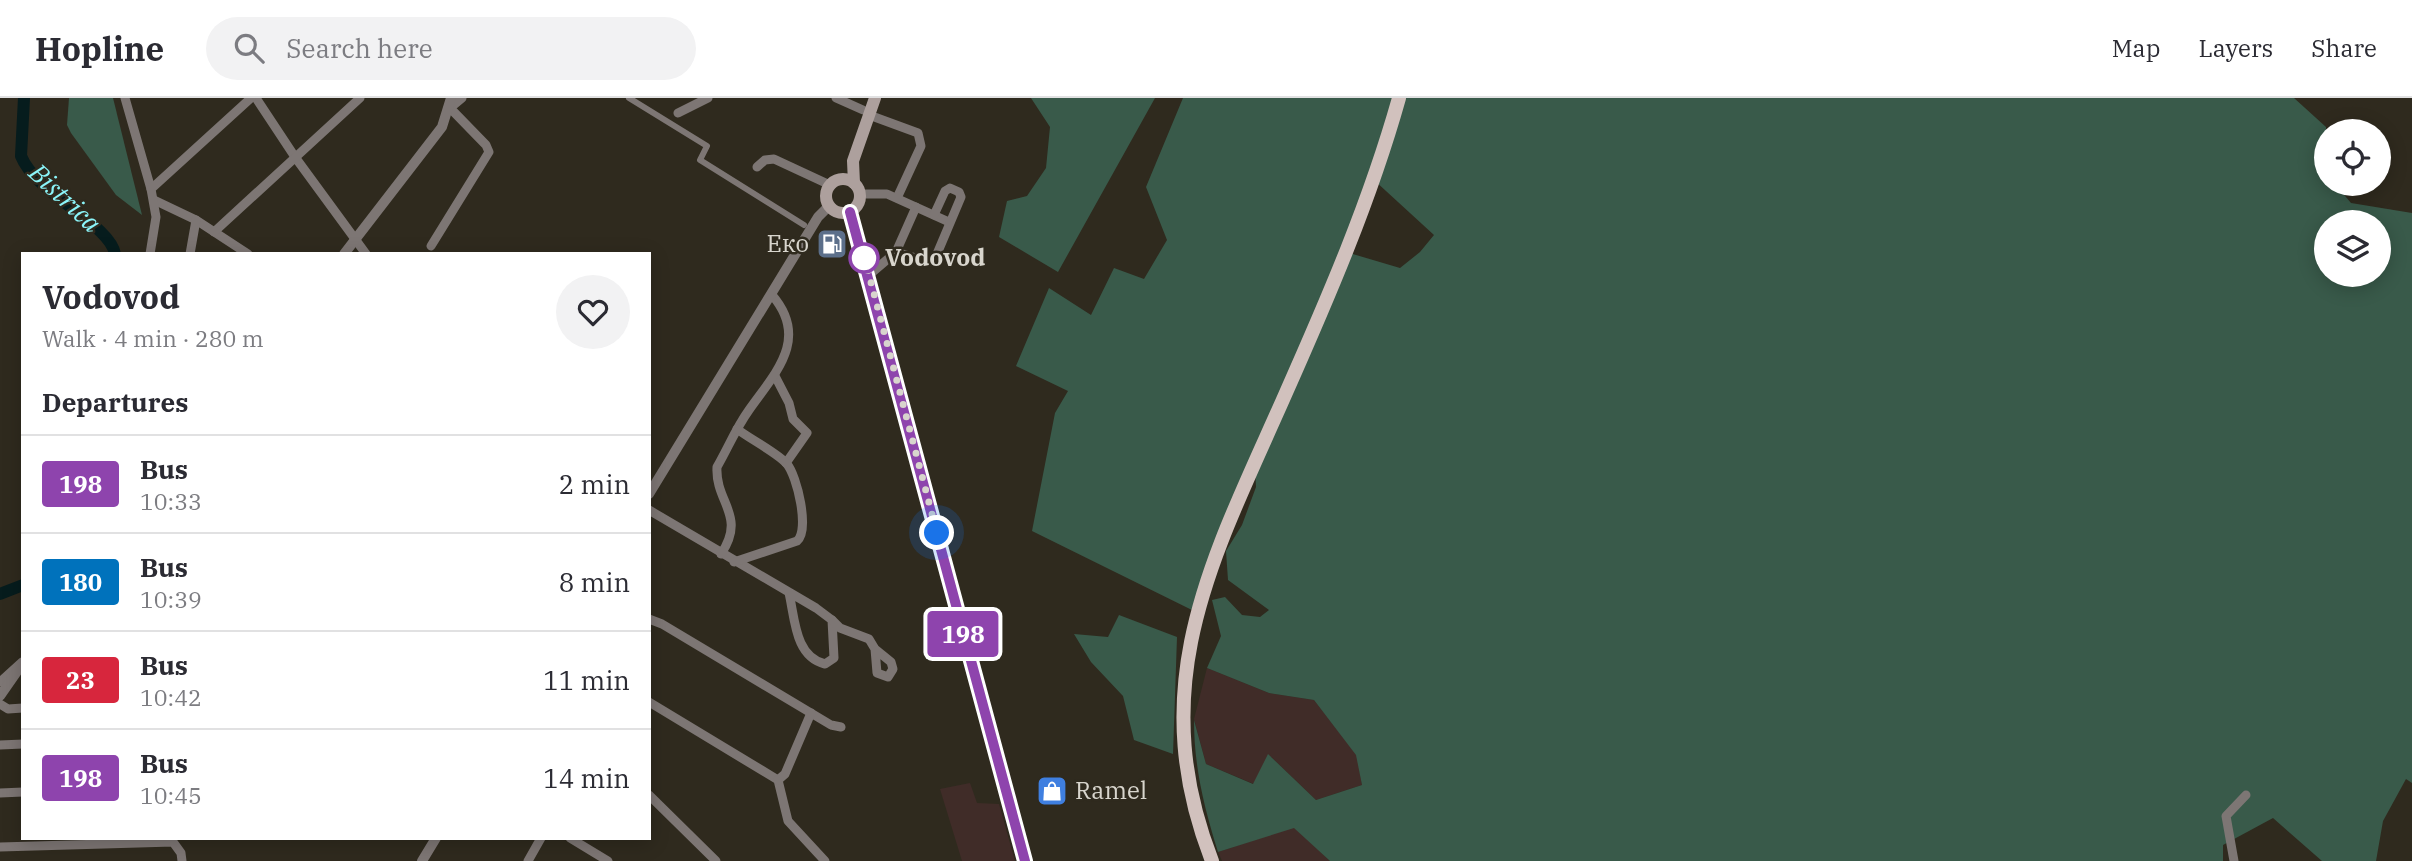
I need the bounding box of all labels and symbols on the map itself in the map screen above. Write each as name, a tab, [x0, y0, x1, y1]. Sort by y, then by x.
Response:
water label: Bistrica	[22, 155, 109, 239]
place label: Еко	[766, 227, 809, 259]
fuel station icon: Еко	[815, 227, 849, 261]
place label: Vodovod	[885, 241, 986, 273]
marker: Vodovod	[849, 243, 879, 273]
your location	[919, 515, 954, 550]
line badge: 198	[923, 611, 1003, 657]
shop icon: Ramel	[1035, 774, 1069, 808]
place label: Ramel	[1075, 774, 1147, 806]

